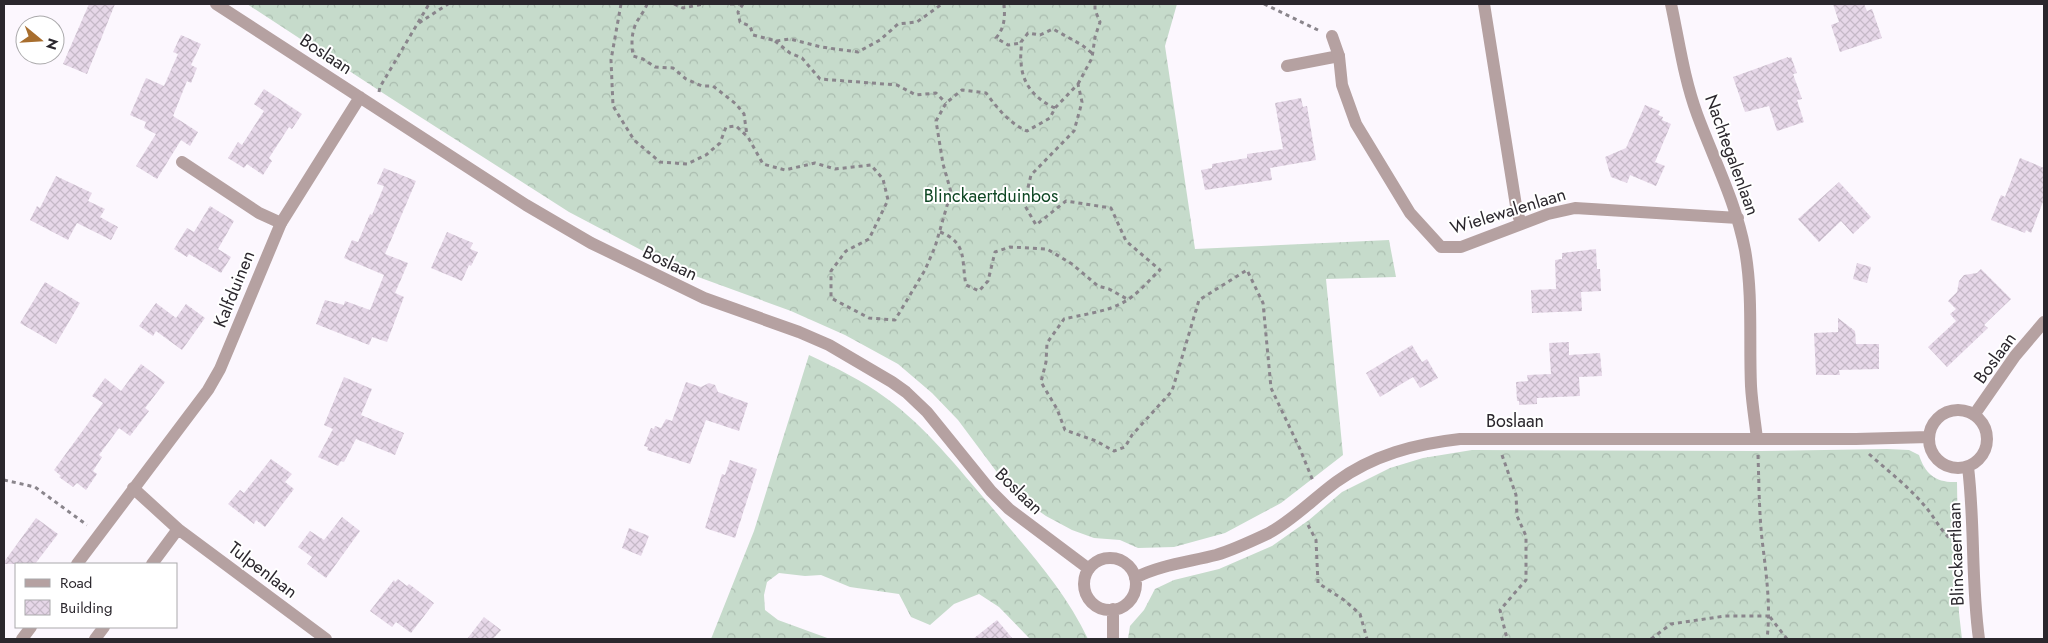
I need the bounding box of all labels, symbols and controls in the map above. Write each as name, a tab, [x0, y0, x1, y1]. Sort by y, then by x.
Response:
north arrow	[15, 15, 65, 65]
street label: Boslaan	[295, 27, 357, 81]
text: N	[41, 36, 64, 52]
street label: Nachtegalenlaan	[1698, 91, 1766, 219]
street label: Wielewalenlaan	[1447, 181, 1569, 241]
park label: Blinckaertduinbos	[924, 183, 1058, 209]
street label: Boslaan	[638, 239, 702, 287]
street label: Kalfduinen	[207, 247, 261, 331]
street label: Boslaan	[1967, 327, 2023, 389]
street label: Boslaan	[1486, 408, 1544, 434]
street label: Boslaan	[989, 461, 1049, 521]
street label: Blinckaertlaan	[1941, 501, 1971, 607]
street label: Tulpenlaan	[223, 535, 303, 605]
legend	[15, 563, 178, 628]
text: Road	[60, 572, 92, 594]
text: Building	[60, 597, 112, 619]

